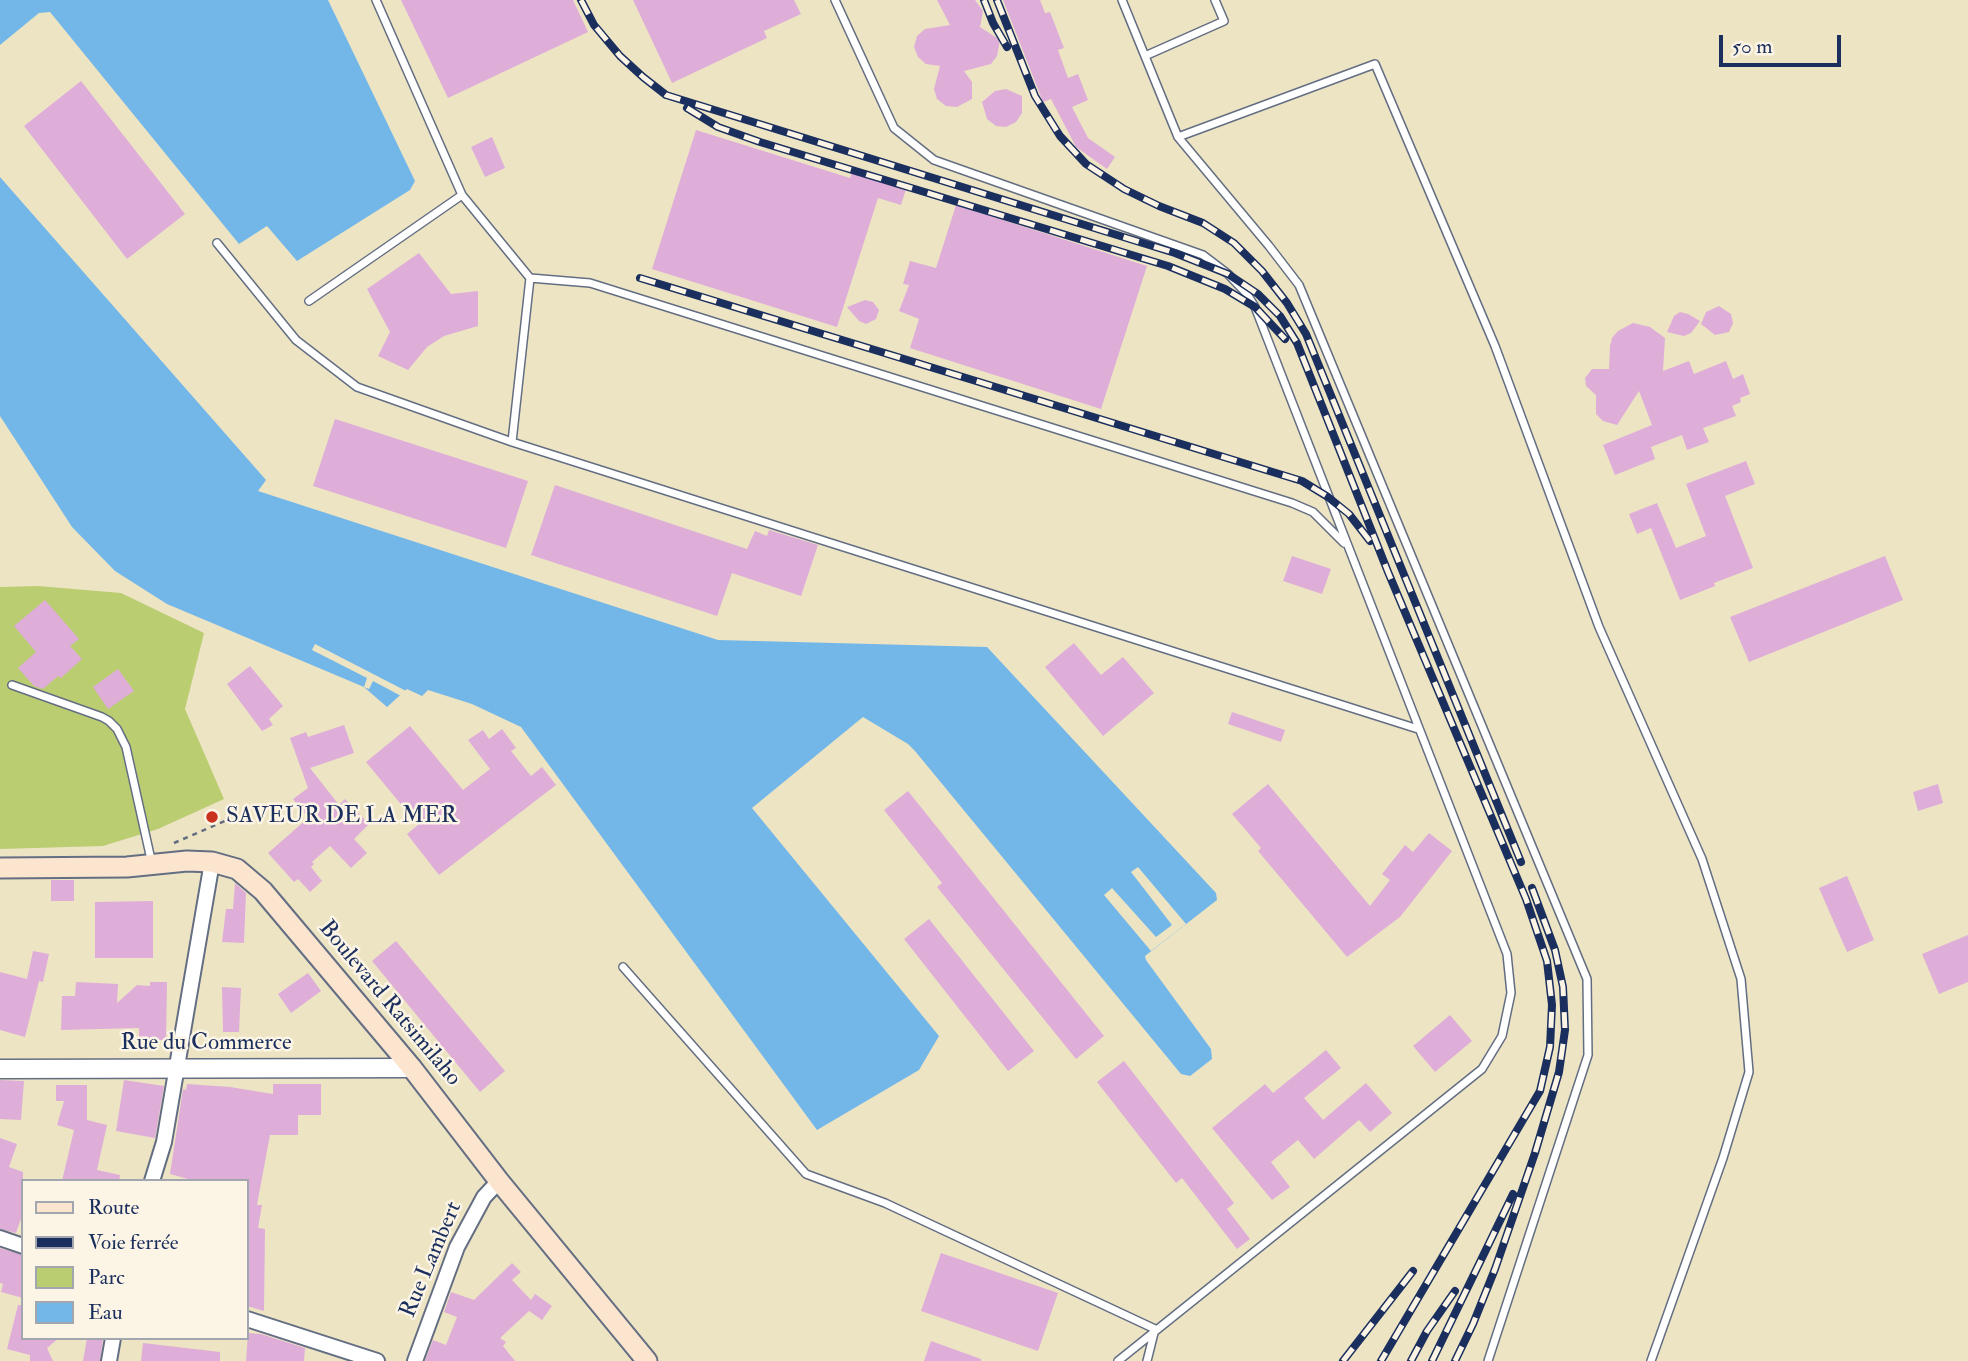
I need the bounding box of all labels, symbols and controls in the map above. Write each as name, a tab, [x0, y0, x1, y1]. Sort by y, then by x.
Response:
scale bar	[1723, 21, 1846, 65]
text: 50 m	[1732, 33, 1773, 60]
place label: SAVEUR DE LA MER	[226, 803, 457, 831]
marker: SAVEUR DE LA MER	[204, 809, 220, 825]
street label: Boulevard Ratsimilaho	[312, 916, 466, 1092]
street label: Rue du Commerce	[120, 1030, 292, 1058]
legend	[21, 1179, 248, 1340]
text: Route	[88, 1194, 139, 1221]
street label: Rue Lambert	[395, 1198, 469, 1322]
text: Voie ferrée	[88, 1229, 178, 1256]
text: Parc	[88, 1264, 125, 1291]
text: Eau	[88, 1299, 123, 1326]

